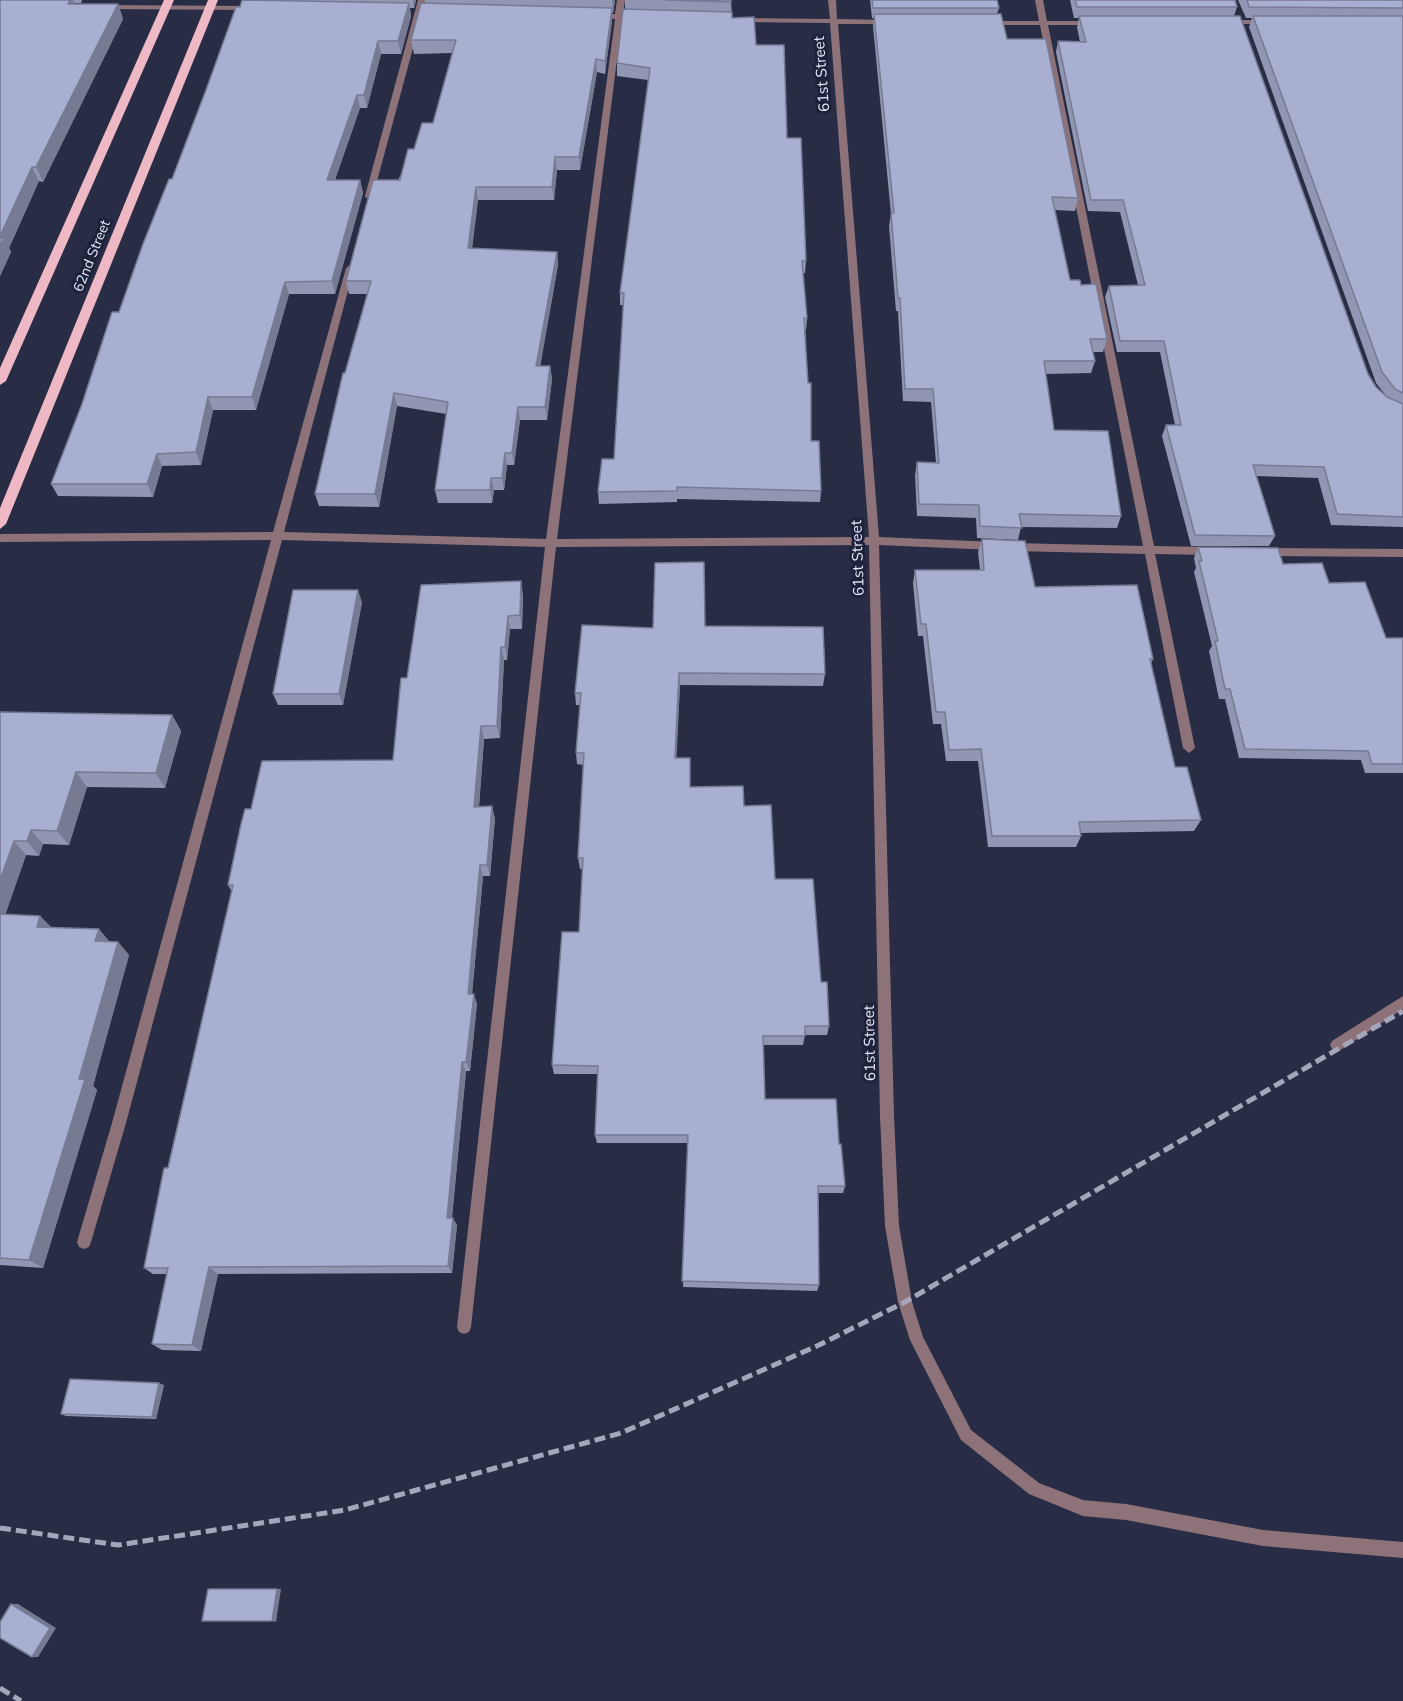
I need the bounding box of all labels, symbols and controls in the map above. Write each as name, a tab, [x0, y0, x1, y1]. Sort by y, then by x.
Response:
street label: 61st Street	[810, 35, 834, 113]
street label: 62nd Street	[70, 218, 114, 294]
street label: 61st Street	[848, 520, 868, 596]
street label: 61st Street	[860, 1005, 880, 1081]

